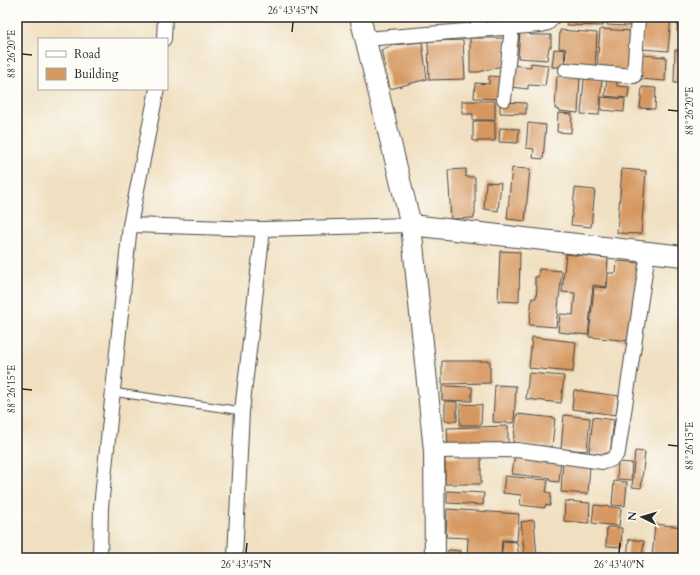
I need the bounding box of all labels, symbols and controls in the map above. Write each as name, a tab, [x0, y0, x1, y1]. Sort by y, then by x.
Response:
text: 26°43'45"N	[268, 4, 319, 18]
text: 88°26'20"E	[5, 30, 19, 78]
legend	[38, 38, 168, 90]
text: Road	[74, 46, 101, 62]
text: Building	[74, 66, 119, 82]
text: 88°26'20"E	[683, 87, 697, 135]
text: 88°26'15"E	[5, 365, 19, 413]
text: 88°26'15"E	[683, 422, 697, 470]
north arrow	[622, 497, 662, 537]
text: N	[625, 510, 640, 522]
text: 26°43'45"N	[221, 558, 272, 572]
text: 26°43'40"N	[594, 558, 645, 572]

